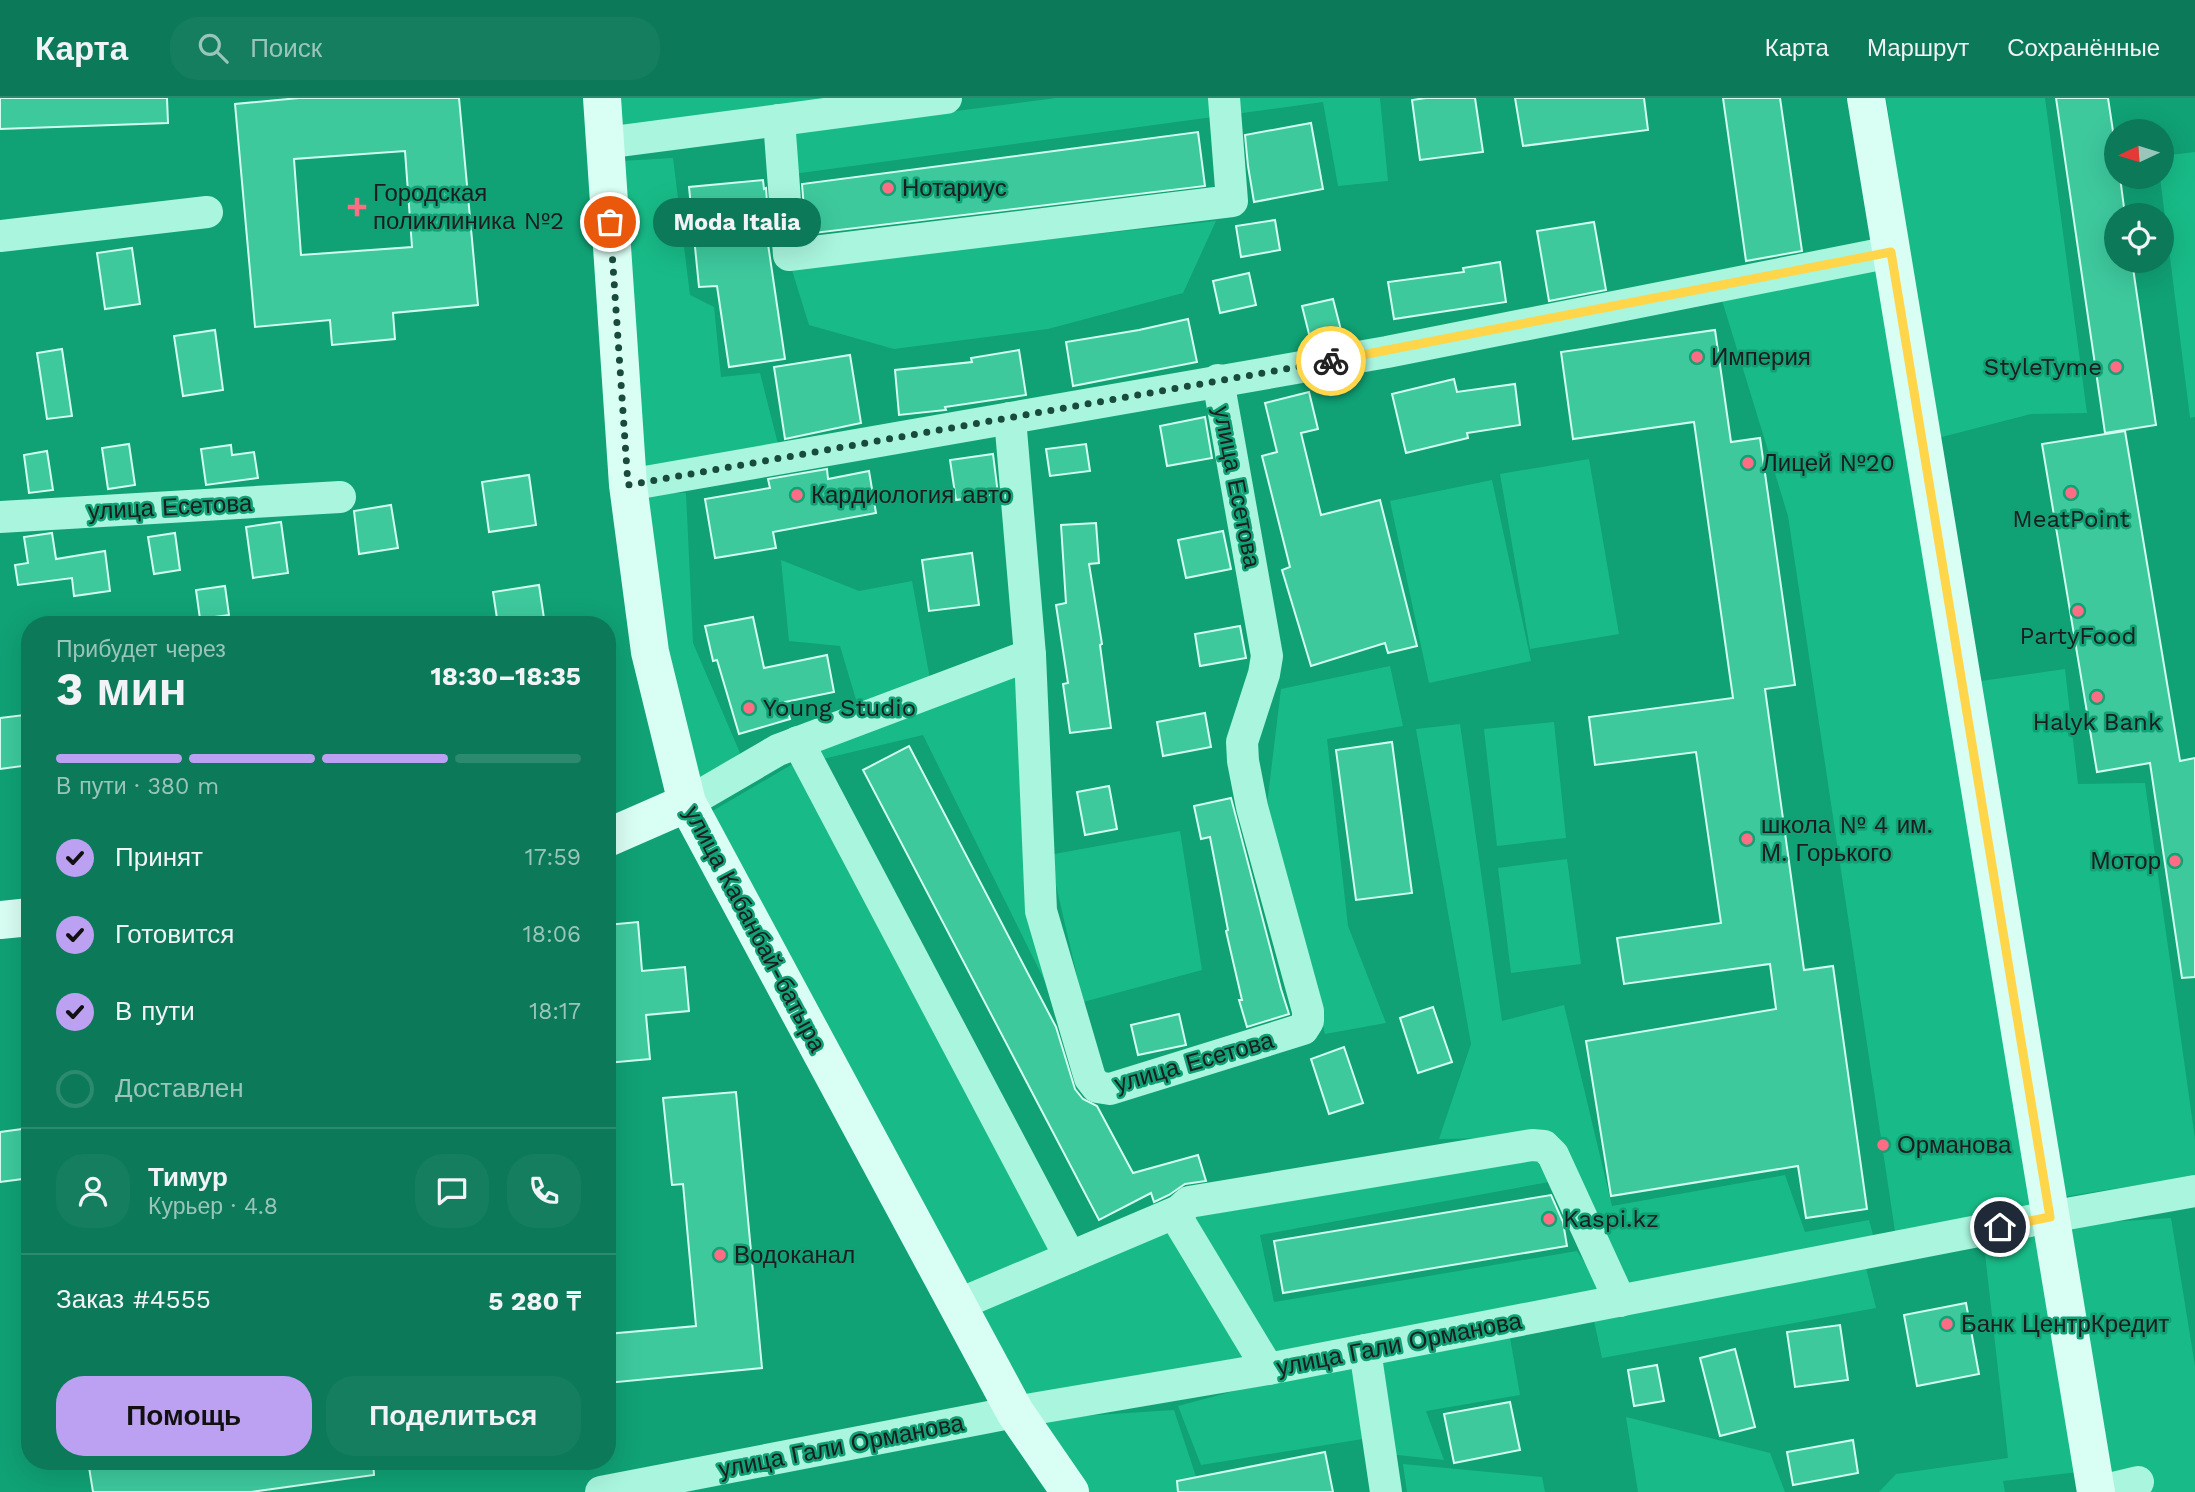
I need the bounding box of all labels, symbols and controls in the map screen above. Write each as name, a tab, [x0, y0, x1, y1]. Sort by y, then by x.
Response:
search box	[170, 17, 660, 80]
text: Карта	[35, 29, 128, 68]
icon: search	[194, 29, 232, 67]
text: Поиск	[250, 33, 322, 63]
text: Карта	[1765, 34, 1829, 62]
text: Маршрут	[1867, 34, 1969, 62]
text: Сохранённые	[2007, 34, 2160, 62]
north arrow	[2104, 119, 2174, 189]
map controls	[2104, 119, 2174, 273]
place label: Нотариус	[902, 174, 1007, 202]
place label: Городская поликлиника №2	[373, 179, 564, 235]
marker: Нотариус	[880, 180, 896, 196]
pin	[580, 192, 640, 252]
marker: Городская поликлиника №2	[347, 197, 367, 217]
callout: Moda Italia	[652, 198, 820, 246]
icon: bag	[591, 203, 629, 241]
button: locate	[2104, 203, 2174, 273]
text: Moda Italia	[673, 209, 801, 236]
courier	[1296, 326, 1366, 396]
icon: bike	[1312, 342, 1350, 380]
place label: Империя	[1711, 343, 1811, 371]
marker: Империя	[1689, 349, 1705, 365]
place label: StyleTyme	[1984, 353, 2102, 381]
marker: StyleTyme	[2108, 359, 2124, 375]
street label: улица Есетова	[1208, 404, 1267, 571]
place label: Лицей №20	[1762, 449, 1895, 477]
marker: Лицей №20	[1740, 455, 1756, 471]
place label: Кардиология авто	[811, 481, 1012, 509]
marker: MeatPoint	[2063, 485, 2079, 501]
marker: Кардиология авто	[789, 487, 805, 503]
street label: улица Есетова	[87, 489, 253, 525]
place label: MeatPoint	[2012, 505, 2130, 533]
marker: PartyFood	[2070, 603, 2086, 619]
place label: PartyFood	[2020, 622, 2136, 650]
text: Прибудет через	[56, 636, 226, 663]
text: 18:30–18:35	[431, 661, 581, 691]
text: 3 мин	[56, 662, 187, 716]
marker: Halyk Bank	[2089, 689, 2105, 705]
place label: Young Studio	[763, 694, 916, 722]
marker: Young Studio	[741, 700, 757, 716]
place label: Halyk Bank	[2032, 708, 2162, 736]
text: В пути · 380 m	[56, 773, 219, 800]
street label: улица Кабанбай-батыра	[678, 801, 832, 1057]
place label: школа № 4 им. М. Горького	[1761, 811, 1933, 867]
marker: школа № 4 им. М. Горького	[1739, 831, 1755, 847]
icon: check	[56, 839, 94, 877]
text: Принят	[115, 842, 203, 872]
text: 17:59	[525, 844, 581, 871]
place label: Мотор	[2091, 847, 2161, 875]
marker: Мотор	[2167, 853, 2183, 869]
icon: check	[56, 916, 94, 954]
text: Готовится	[115, 919, 234, 949]
text: 18:06	[523, 921, 581, 948]
icon: check	[56, 993, 94, 1031]
text: В пути	[115, 996, 195, 1026]
text: 18:17	[529, 998, 581, 1025]
street label: улица Есетова	[1111, 1026, 1277, 1098]
text: Доставлен	[115, 1073, 244, 1103]
place label: Орманова	[1897, 1131, 2012, 1159]
marker: Орманова	[1875, 1137, 1891, 1153]
button: person	[56, 1154, 130, 1228]
button: chat	[415, 1154, 489, 1228]
button: phone	[507, 1154, 581, 1228]
text: Тимур	[148, 1162, 228, 1192]
text: Курьер · 4.8	[148, 1193, 278, 1220]
pin	[1970, 1197, 2030, 1257]
place label: Kaspi.kz	[1563, 1205, 1659, 1233]
icon: home	[1981, 1208, 2019, 1246]
marker: Kaspi.kz	[1541, 1211, 1557, 1227]
place label: Водоканал	[734, 1241, 855, 1269]
marker: Водоканал	[712, 1247, 728, 1263]
text: Заказ #4555	[56, 1284, 211, 1314]
text: 5 280 ₸	[488, 1286, 581, 1316]
street label: улица Гали Орманова	[1274, 1306, 1525, 1382]
place label: Банк ЦентрКредит	[1961, 1310, 2169, 1338]
marker: Банк ЦентрКредит	[1939, 1316, 1955, 1332]
button: Помощь	[56, 1376, 312, 1456]
button: Поделиться	[326, 1376, 581, 1456]
street label: улица Гали Орманова	[716, 1408, 967, 1484]

